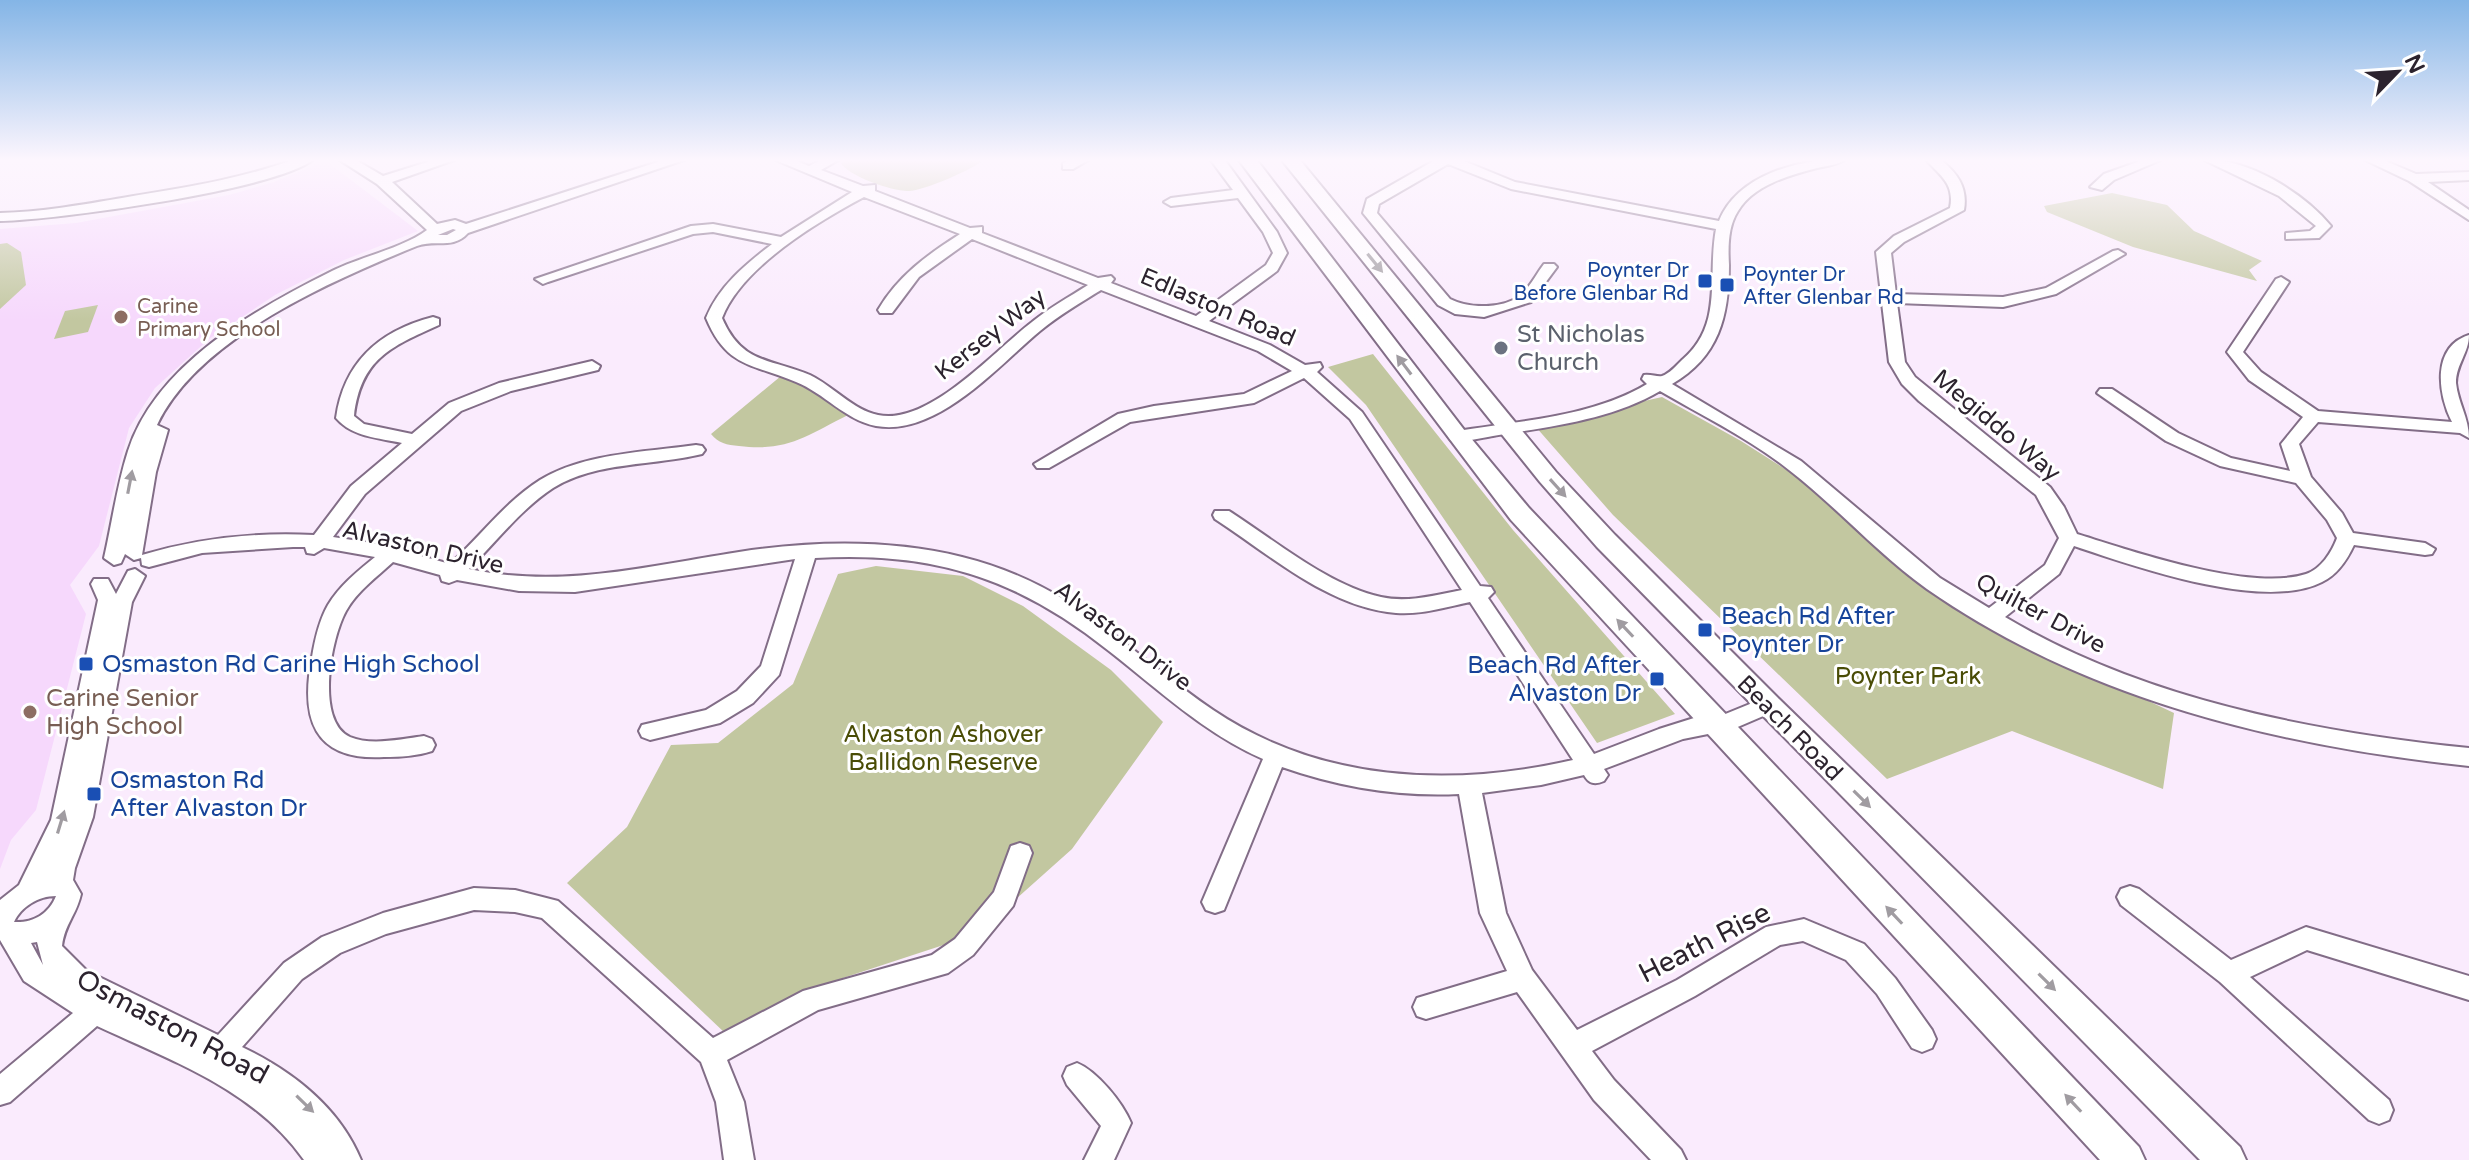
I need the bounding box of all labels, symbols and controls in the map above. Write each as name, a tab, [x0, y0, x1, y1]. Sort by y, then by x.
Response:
north arrow	[2357, 32, 2437, 112]
text: N	[2399, 50, 2430, 77]
one-way arrow	[1366, 253, 1383, 273]
place label: Poynter Dr Before Glenbar Rd	[1514, 259, 1689, 306]
street label: Edlaston Road	[1136, 262, 1300, 353]
place label: Poynter Dr After Glenbar Rd	[1743, 263, 1904, 310]
marker: Poynter Dr Before Glenbar Rd	[1696, 272, 1714, 290]
marker: Poynter Dr After Glenbar Rd	[1718, 276, 1736, 294]
street label: Kersey Way	[929, 282, 1051, 387]
place label: Carine Primary School	[137, 295, 281, 342]
marker: Carine Primary School	[112, 308, 130, 326]
place label: St Nicholas Church	[1517, 320, 1645, 377]
marker: St Nicholas Church	[1492, 339, 1510, 357]
one-way arrow	[1396, 355, 1412, 375]
street label: Megiddo Way	[1927, 363, 2067, 487]
one-way arrow	[124, 469, 136, 494]
one-way arrow	[1549, 479, 1567, 498]
street label: Alvaston Drive	[339, 515, 506, 580]
street label: Quilter Drive	[1971, 567, 2111, 660]
street label: Alvaston Drive	[1048, 575, 1197, 698]
place label: Beach Rd After Poynter Dr	[1721, 602, 1896, 659]
one-way arrow	[1616, 618, 1634, 637]
marker: Beach Rd After Poynter Dr	[1696, 621, 1714, 639]
place label: Osmaston Rd Carine High School	[102, 650, 480, 679]
place label: Beach Rd After Alvaston Dr	[1467, 651, 1642, 708]
marker: Osmaston Rd Carine High School	[77, 655, 95, 673]
park label: Poynter Park	[1835, 662, 1981, 691]
street label: Beach Road	[1731, 669, 1849, 787]
marker: Beach Rd After Alvaston Dr	[1648, 670, 1666, 688]
place label: Carine Senior High School	[46, 684, 199, 741]
marker: Carine Senior High School	[21, 703, 39, 721]
park label: Alvaston Ashover Ballidon Reserve	[843, 720, 1044, 777]
place label: Osmaston Rd After Alvaston Dr	[110, 766, 308, 823]
marker: Osmaston Rd After Alvaston Dr	[85, 785, 103, 803]
one-way arrow	[1852, 789, 1871, 808]
one-way arrow	[55, 809, 68, 833]
street label: Heath Rise	[1633, 895, 1776, 991]
one-way arrow	[1885, 906, 1903, 925]
street label: Osmaston Road	[71, 962, 275, 1092]
one-way arrow	[2037, 972, 2056, 991]
one-way arrow	[295, 1094, 314, 1113]
one-way arrow	[2064, 1094, 2082, 1113]

